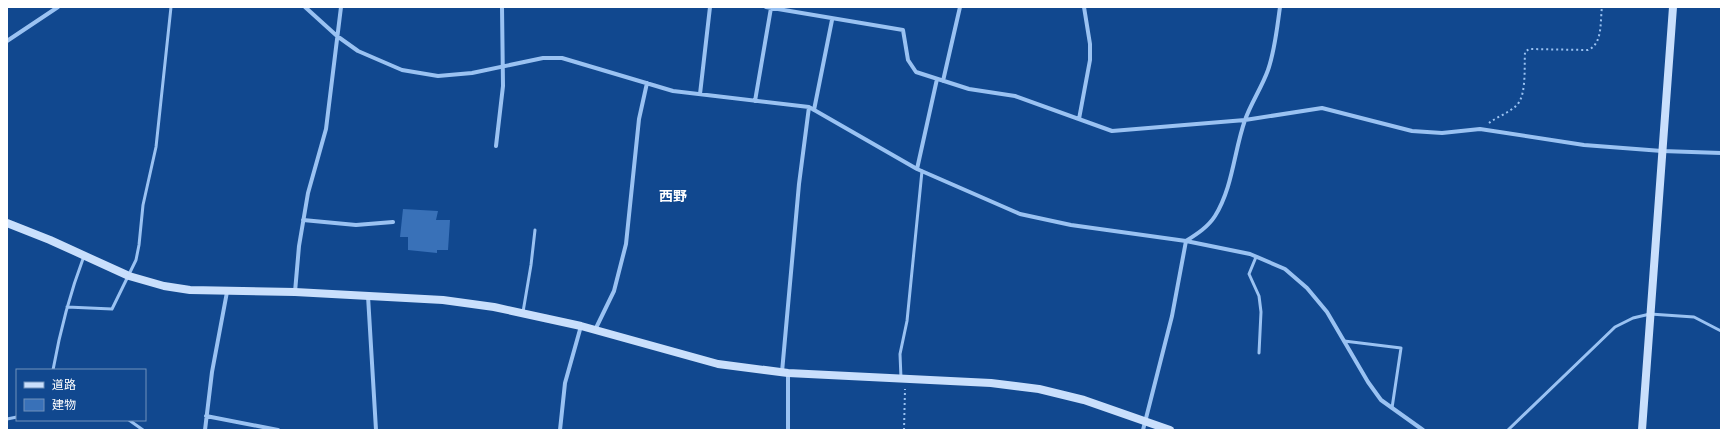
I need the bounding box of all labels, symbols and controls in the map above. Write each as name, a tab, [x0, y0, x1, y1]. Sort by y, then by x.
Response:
district label: 西野	[659, 186, 687, 205]
legend	[16, 369, 146, 421]
text: 道路	[52, 376, 76, 393]
text: 建物	[52, 396, 76, 413]

